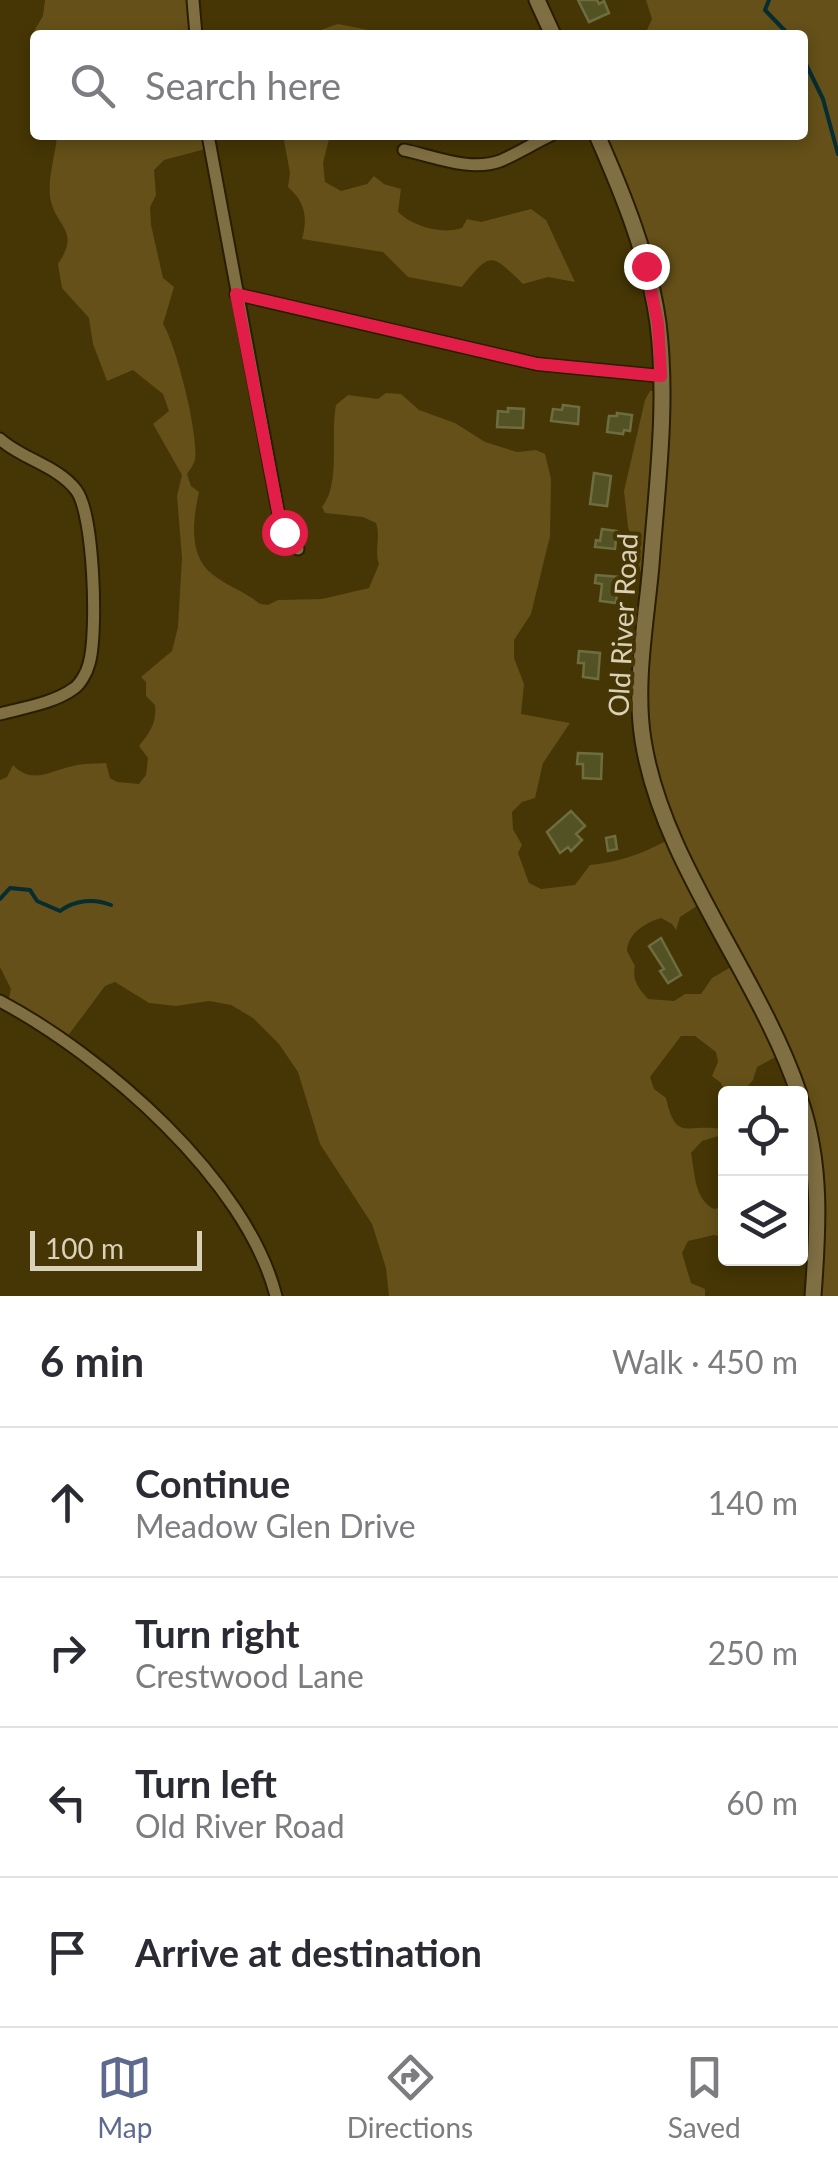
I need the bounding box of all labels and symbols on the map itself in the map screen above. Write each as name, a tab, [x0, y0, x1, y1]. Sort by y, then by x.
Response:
route end	[624, 244, 670, 290]
route start	[262, 510, 308, 556]
street label: Old River Road	[600, 532, 644, 717]
scale bar	[30, 1226, 202, 1270]

